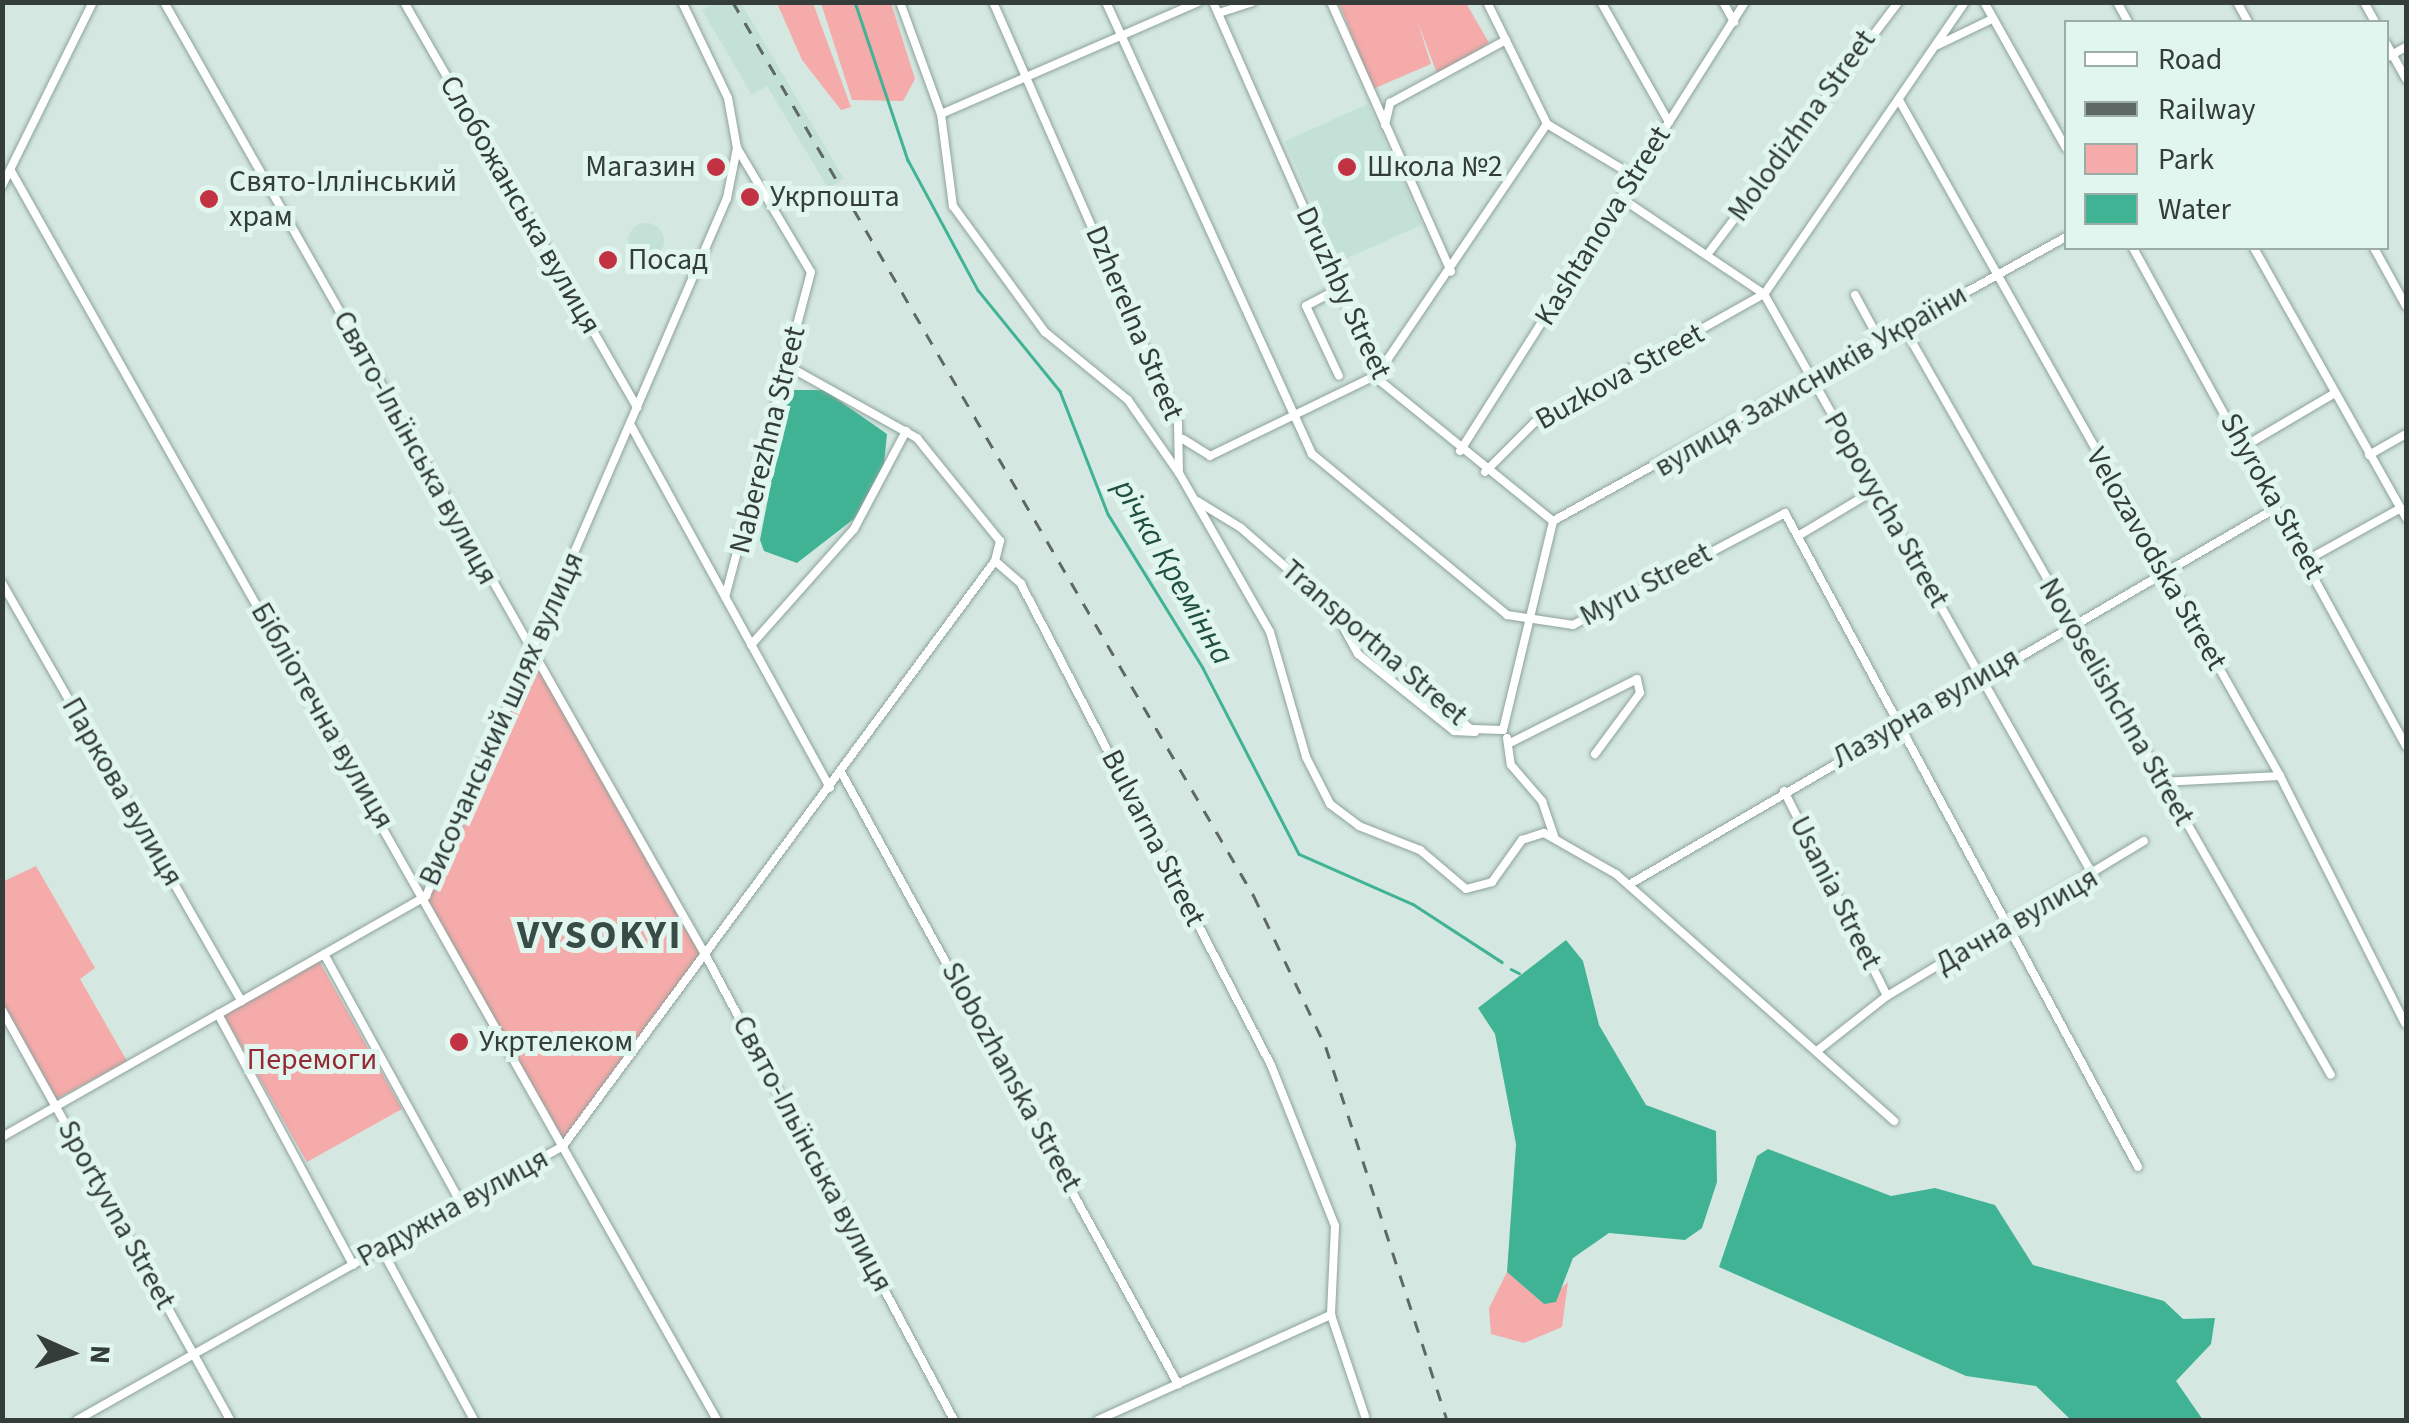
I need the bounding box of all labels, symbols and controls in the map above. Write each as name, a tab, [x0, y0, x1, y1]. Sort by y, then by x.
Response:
legend	[2064, 20, 2389, 250]
street label: Molodizhna Street	[1720, 23, 1884, 229]
text: Road	[2158, 38, 2222, 81]
street label: Слобожанська вулиця	[431, 69, 609, 341]
text: Railway	[2158, 88, 2256, 131]
street label: Kashtanova Street	[1527, 120, 1679, 332]
text: Park	[2158, 138, 2214, 181]
place label: Магазин	[585, 149, 696, 185]
place label: Школа №2	[1367, 149, 1503, 185]
marker: Магазин	[705, 156, 727, 178]
marker: Школа №2	[1336, 156, 1358, 178]
place label: Свято-Іллінський храм	[229, 164, 457, 234]
place label: Укрпошта	[770, 179, 900, 215]
marker: Укрпошта	[739, 186, 761, 208]
marker: Свято-Іллінський храм	[198, 188, 220, 210]
text: Water	[2158, 188, 2231, 231]
street label: Druzhby Street	[1287, 201, 1399, 385]
street label: Dzherelna Street	[1077, 220, 1191, 426]
place label: Посад	[628, 242, 708, 278]
marker: Посад	[597, 249, 619, 271]
street label: вулиця Захисників України	[1648, 277, 1974, 485]
street label: Свято-Ільїнська вулиця	[325, 305, 505, 591]
street label: Buzkova Street	[1530, 316, 1710, 438]
street label: Naberezhna Street	[722, 323, 814, 557]
street label: Popovycha Street	[1816, 406, 1956, 614]
street label: Shyroka Street	[2212, 407, 2332, 585]
street label: Velozavodska Street	[2078, 441, 2234, 677]
water label: річка Кремінна	[1104, 472, 1242, 672]
street label: Myru Street	[1574, 535, 1718, 635]
street label: Височанський шлях вулиця	[412, 547, 592, 891]
street label: Transportna Street	[1274, 552, 1474, 734]
street label: Novoselishchna Street	[2030, 572, 2202, 832]
street label: Бібліотечна вулиця	[243, 596, 401, 836]
street label: Лазурна вулиця	[1826, 640, 2026, 776]
street label: Паркова вулиця	[53, 691, 191, 893]
street label: Bulvarna Street	[1093, 744, 1213, 932]
street label: Usania Street	[1781, 810, 1889, 976]
street label: Дачна вулиця	[1929, 860, 2105, 982]
district label: VYSOKYI	[517, 912, 683, 960]
street label: Slobozhanska Street	[933, 956, 1089, 1198]
street label: Свято-Ільїнська вулиця	[724, 1010, 900, 1298]
place label: Укртелеком	[479, 1024, 633, 1060]
marker: Укртелеком	[448, 1031, 470, 1053]
park label: Перемоги	[247, 1042, 377, 1078]
street label: Sportyvna Street	[49, 1114, 183, 1316]
street label: Радужна вулиця	[351, 1141, 555, 1275]
north arrow	[20, 1303, 120, 1403]
text: N	[79, 1344, 120, 1365]

